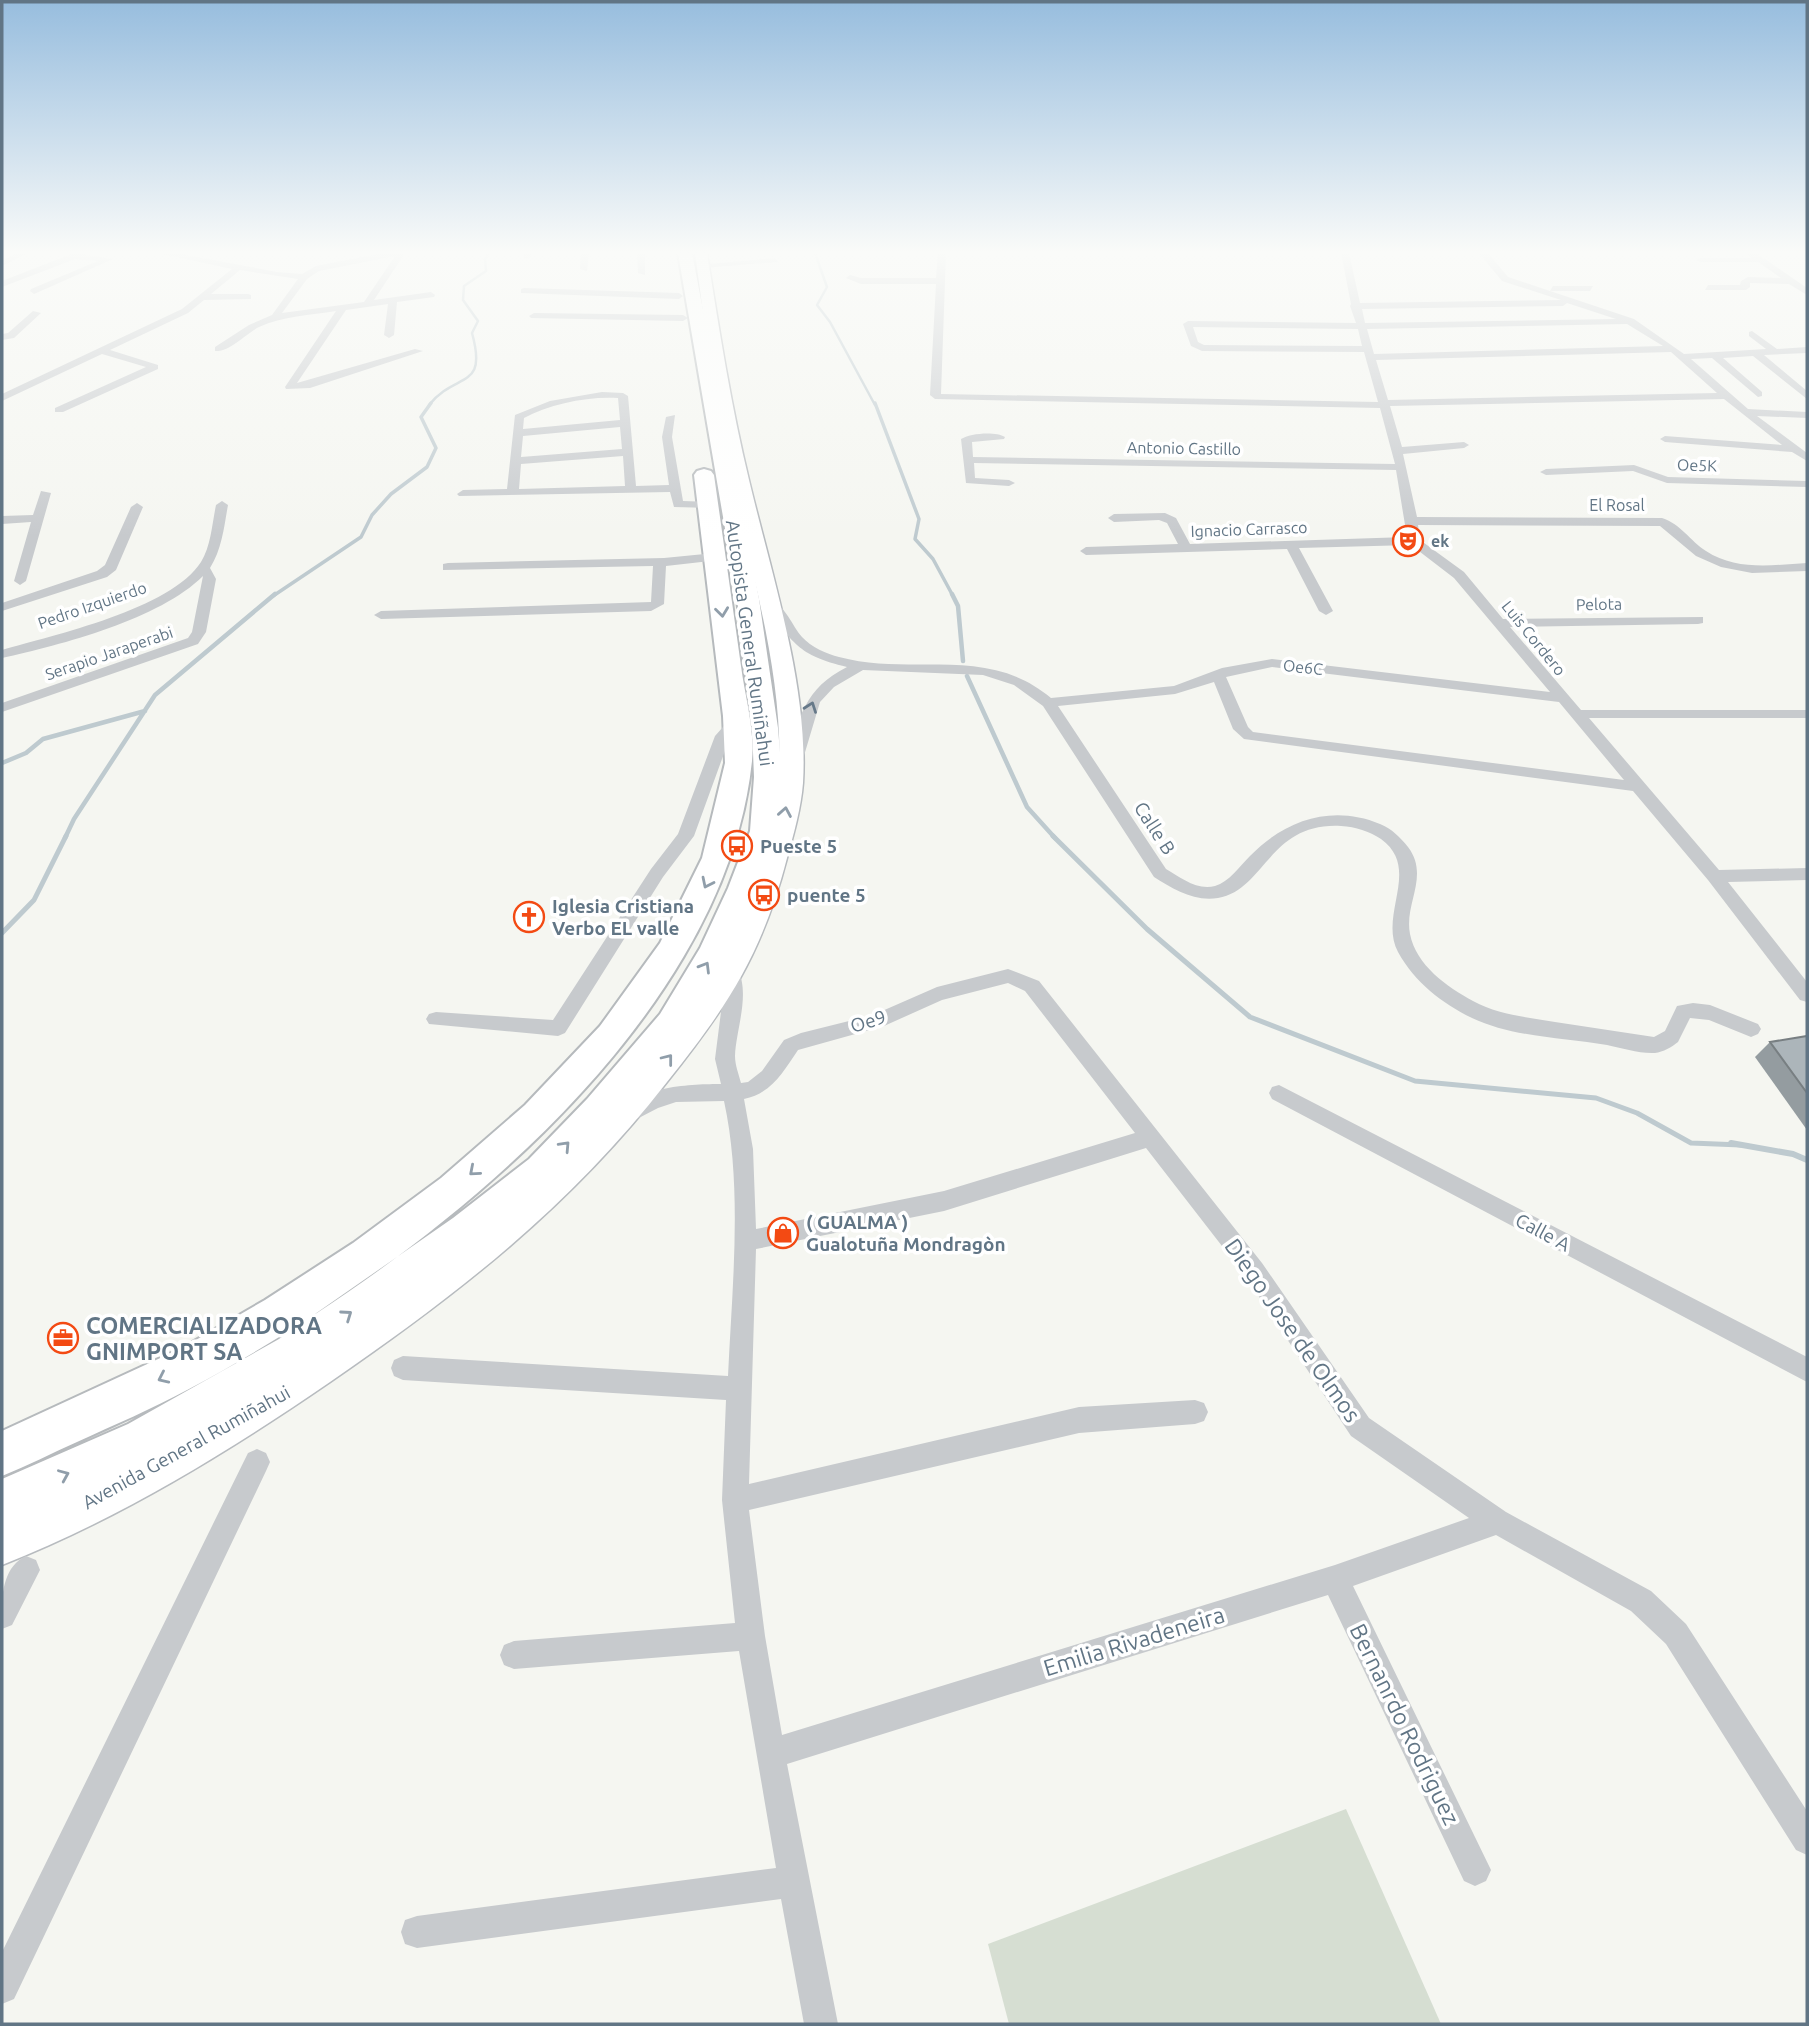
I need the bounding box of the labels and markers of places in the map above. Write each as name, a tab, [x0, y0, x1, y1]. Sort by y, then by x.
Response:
theatre icon: ek	[1391, 524, 1425, 558]
place label: ek	[1431, 532, 1449, 550]
bus stop icon: Pueste 5	[720, 829, 754, 863]
place label: Pueste 5	[760, 835, 837, 857]
bus stop icon: puente 5	[747, 878, 781, 912]
place label: puente 5	[787, 884, 866, 906]
place label: Iglesia Cristiana Verbo EL valle	[552, 895, 694, 939]
church icon: Iglesia Cristiana Verbo EL valle	[512, 900, 546, 934]
place label: ( GUALMA ) Gualotuña Mondragòn	[806, 1211, 1006, 1255]
shop icon: ( GUALMA ) Gualotuña Mondragòn	[766, 1216, 800, 1250]
place label: COMERCIALIZADORA GNIMPORT SA	[86, 1313, 322, 1364]
office icon: COMERCIALIZADORA GNIMPORT SA	[46, 1321, 80, 1355]

